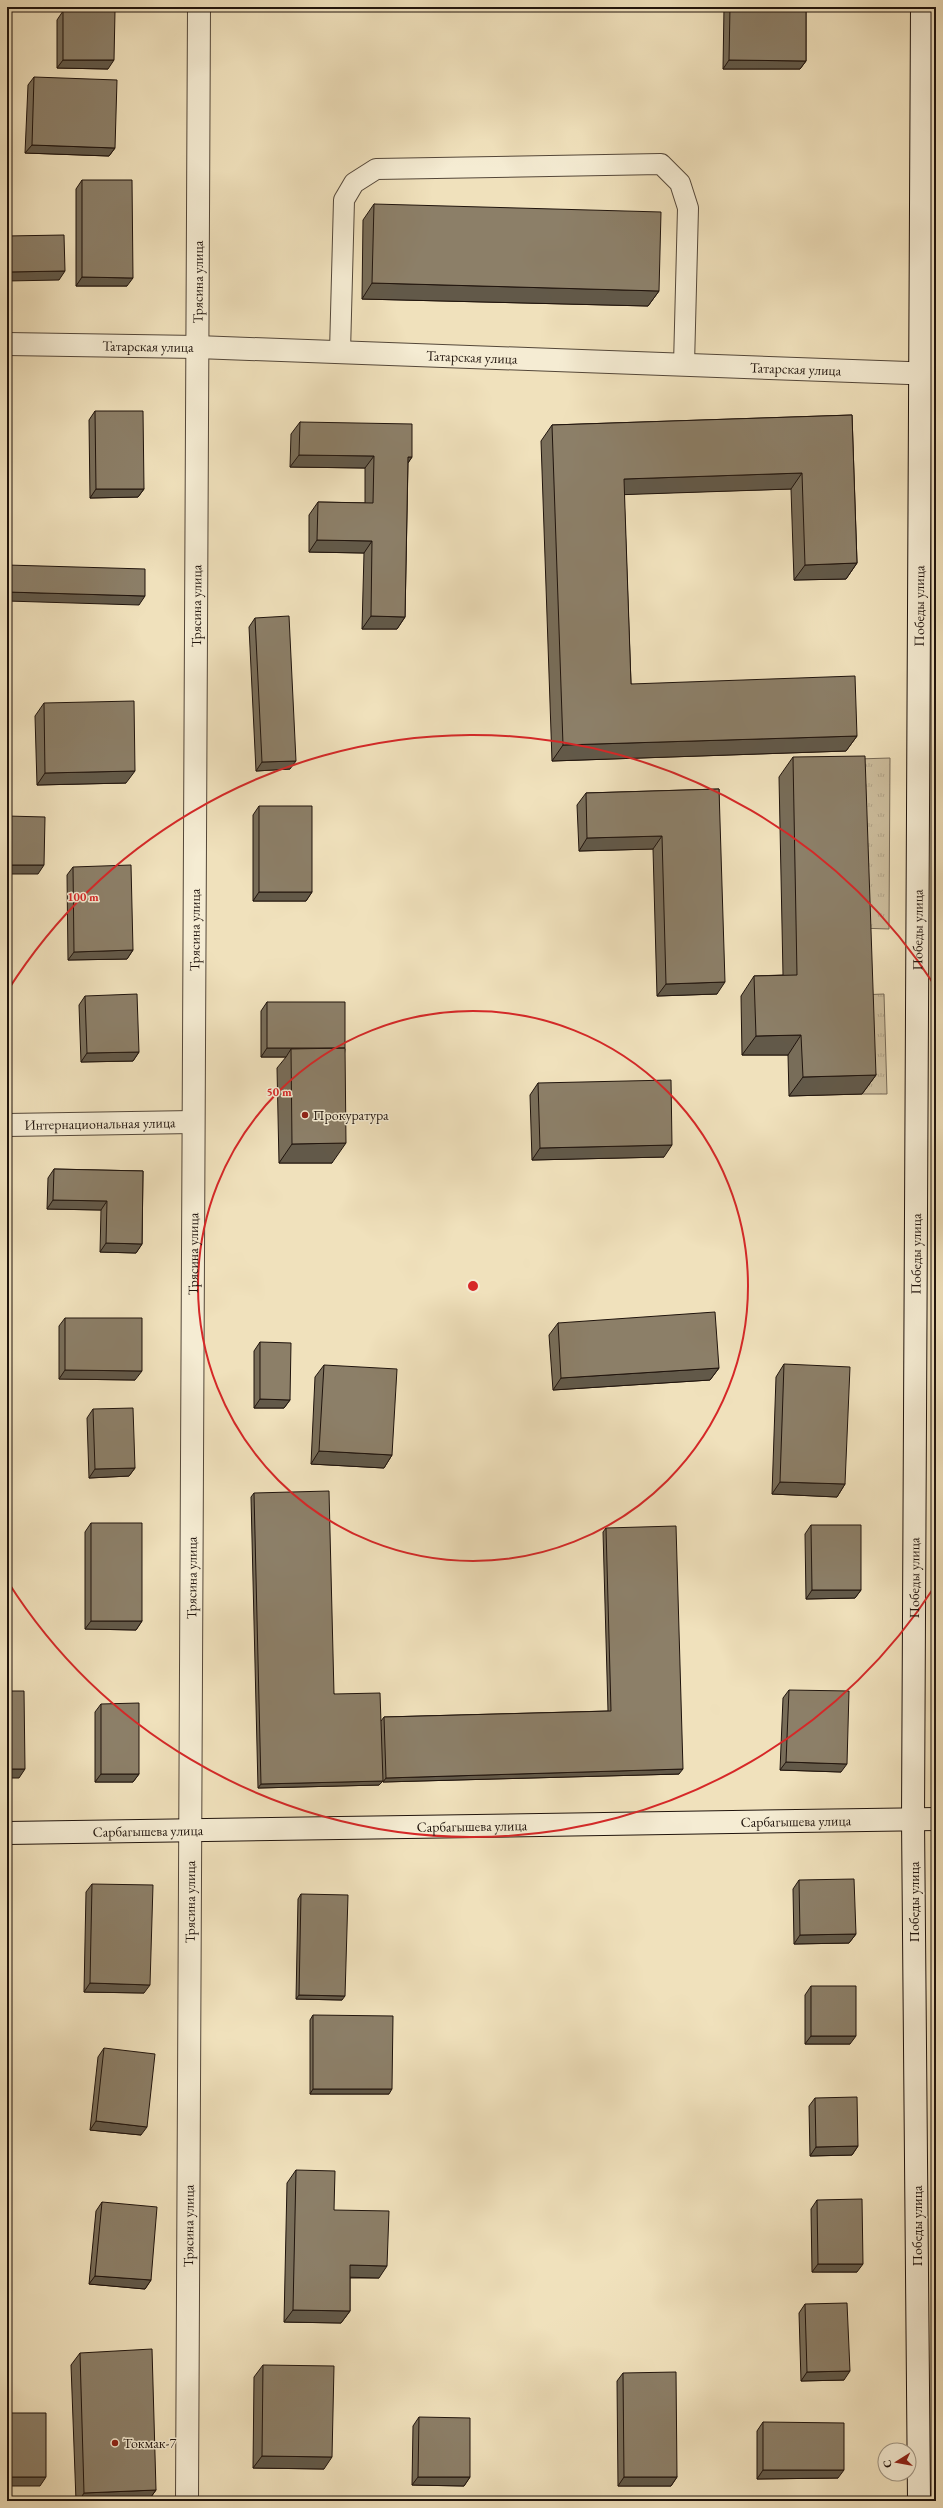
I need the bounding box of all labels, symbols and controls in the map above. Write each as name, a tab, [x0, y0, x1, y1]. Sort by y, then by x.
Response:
street label: Трясина улица	[188, 240, 207, 323]
street label: Татарская улица	[102, 337, 194, 356]
street label: Татарская улица	[426, 346, 518, 368]
street label: Татарская улица	[750, 358, 842, 380]
street label: Трясина улица	[187, 564, 205, 647]
street label: Победы улица	[910, 565, 928, 647]
street label: Трясина улица	[185, 888, 204, 971]
text: 100 m	[67, 889, 99, 905]
street label: Победы улица	[908, 889, 927, 971]
text: 50 m	[266, 1084, 292, 1100]
place label: Прокуратура	[313, 1106, 389, 1124]
marker: Прокуратура	[300, 1110, 310, 1120]
street label: Интернациональная улица	[24, 1113, 176, 1134]
street label: Трясина улица	[184, 1212, 202, 1295]
street label: Победы улица	[907, 1213, 925, 1295]
centre of rings	[466, 1279, 480, 1293]
street label: Трясина улица	[182, 1536, 201, 1619]
street label: Победы улица	[905, 1537, 923, 1619]
street label: Сарбагышева улица	[741, 1811, 852, 1831]
street label: Сарбагышева улица	[417, 1816, 528, 1836]
street label: Сарбагышева улица	[93, 1821, 204, 1841]
street label: Трясина улица	[181, 1860, 199, 1943]
street label: Победы улица	[905, 1861, 923, 1943]
street label: Трясина улица	[179, 2184, 198, 2267]
street label: Победы улица	[908, 2185, 926, 2267]
place label: Токмак-7	[123, 2434, 176, 2452]
marker: Токмак-7	[110, 2438, 120, 2448]
north arrow	[877, 2442, 917, 2482]
text: С	[880, 2459, 895, 2469]

